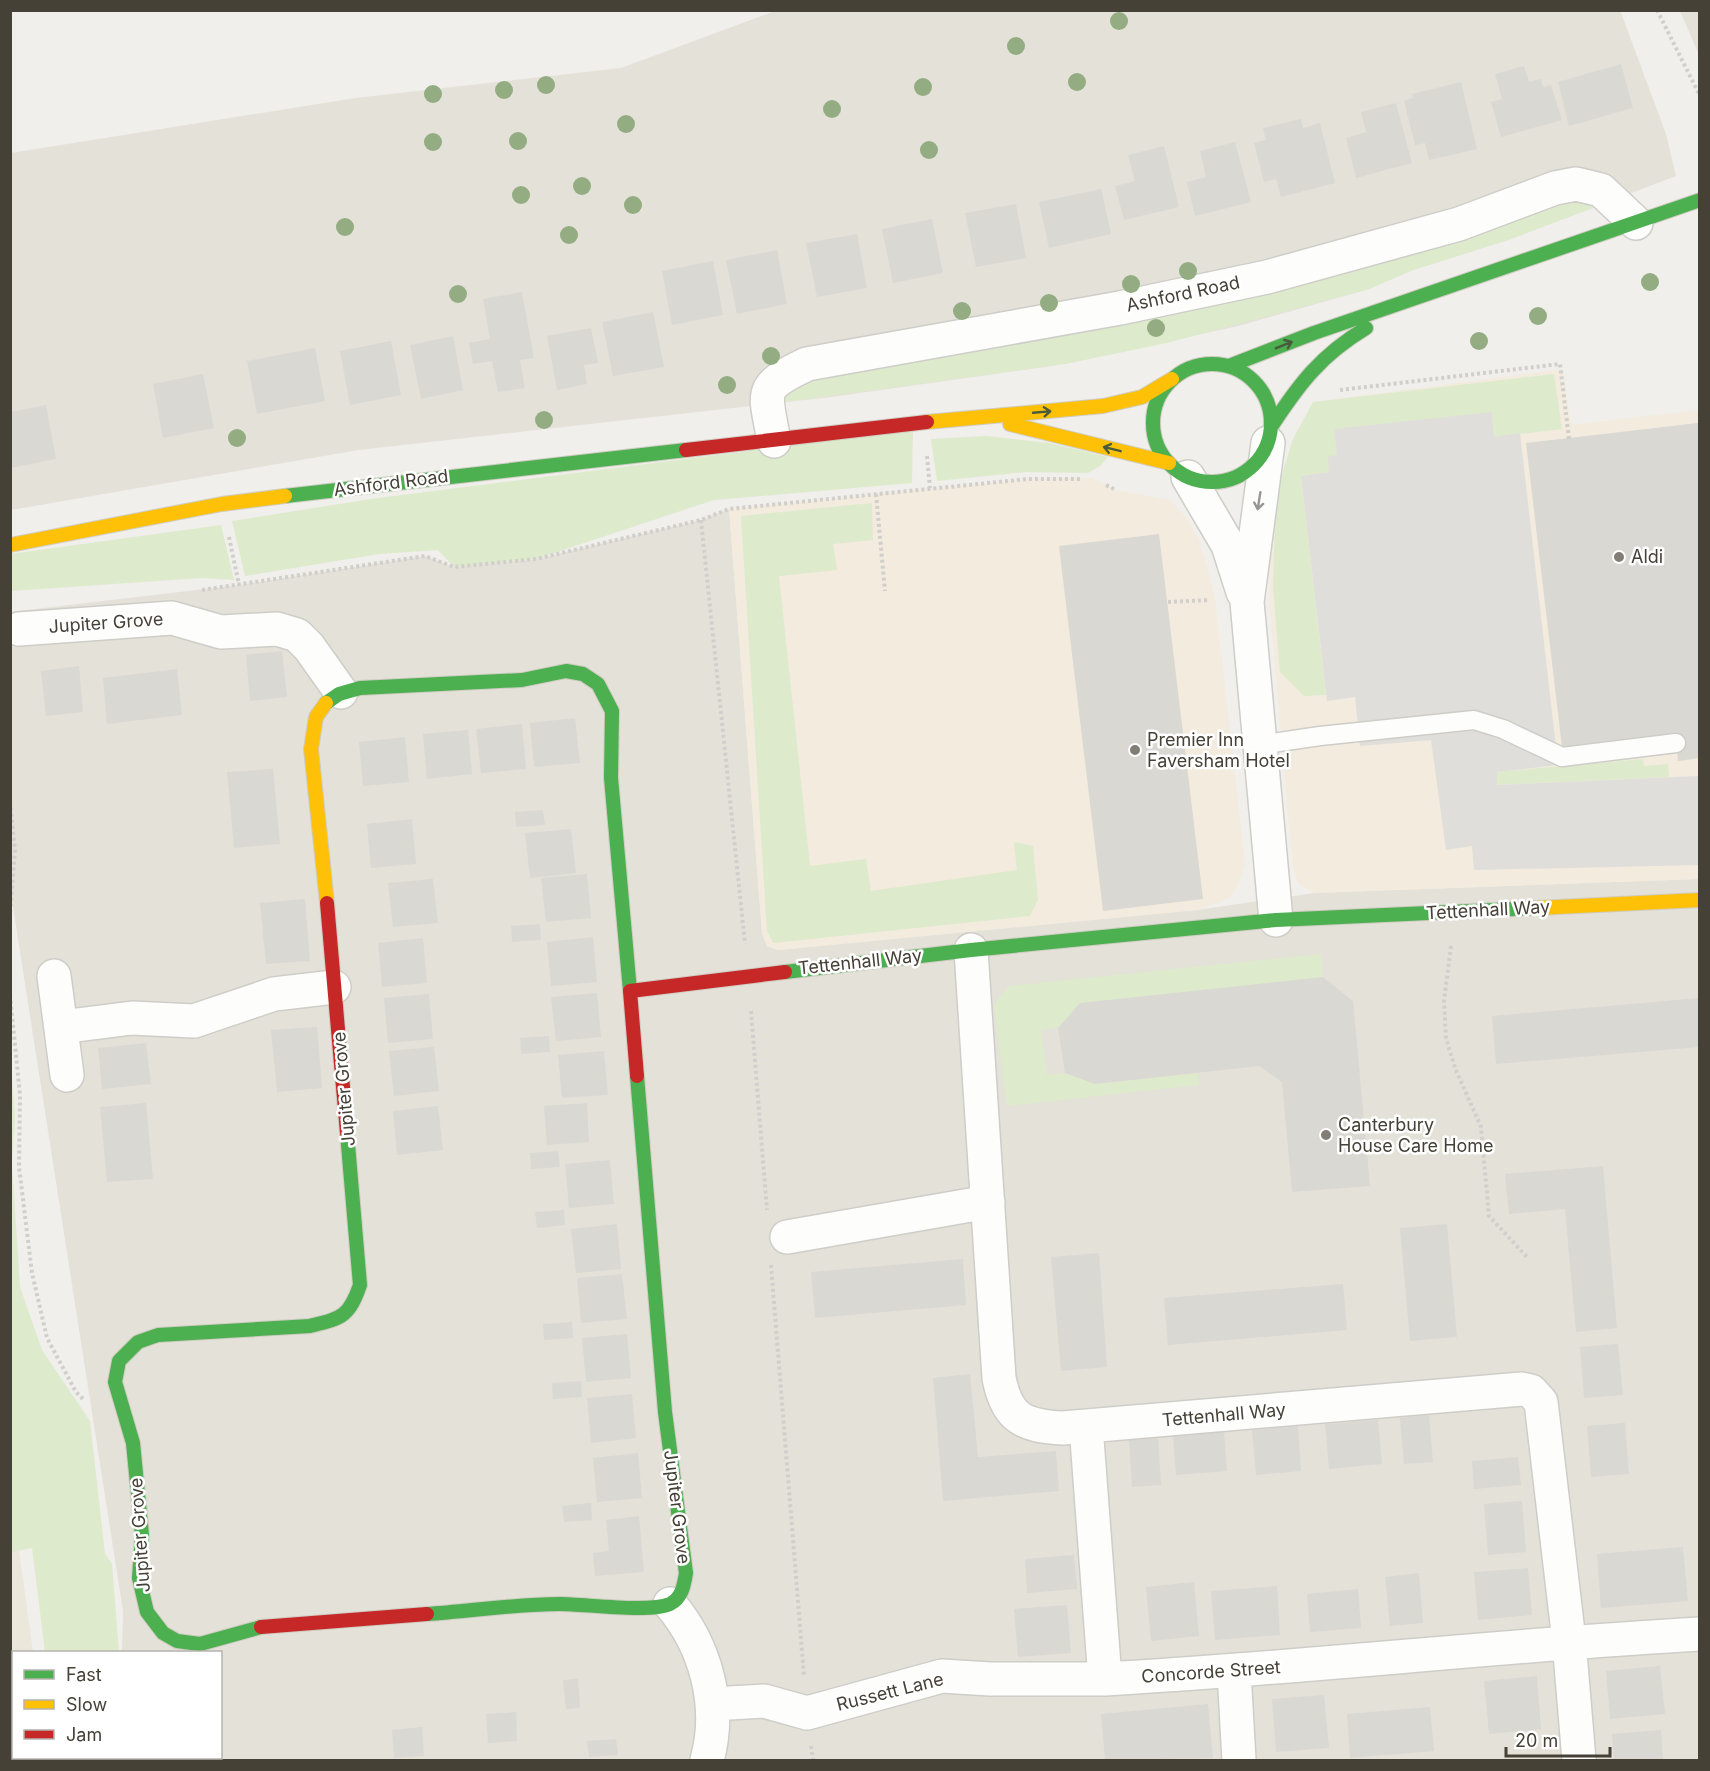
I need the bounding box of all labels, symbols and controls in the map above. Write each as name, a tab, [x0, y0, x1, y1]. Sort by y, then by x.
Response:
street label: Ashford Road	[1124, 271, 1242, 316]
one-way arrow	[1274, 339, 1293, 350]
one-way arrow	[1032, 406, 1052, 417]
one-way arrow	[1103, 442, 1122, 454]
street label: Ashford Road	[332, 465, 450, 500]
one-way arrow	[1253, 490, 1264, 510]
place label: Aldi	[1631, 546, 1663, 567]
marker: Aldi	[1612, 550, 1626, 564]
street label: Jupiter Grove	[48, 608, 164, 637]
place label: Premier Inn Faversham Hotel	[1147, 729, 1290, 771]
marker: Premier Inn Faversham Hotel	[1128, 743, 1142, 757]
street label: Tettenhall Way	[1425, 896, 1551, 923]
street label: Tettenhall Way	[797, 945, 923, 978]
street label: Jupiter Grove	[328, 1031, 359, 1147]
place label: Canterbury House Care Home	[1338, 1114, 1494, 1156]
marker: Canterbury House Care Home	[1319, 1128, 1333, 1142]
street label: Tettenhall Way	[1161, 1399, 1287, 1430]
street label: Jupiter Grove	[660, 1449, 695, 1565]
street label: Jupiter Grove	[125, 1477, 154, 1593]
legend	[12, 1651, 222, 1759]
street label: Concorde Street	[1141, 1656, 1281, 1687]
text: Fast	[66, 1664, 102, 1685]
street label: Russett Lane	[834, 1668, 946, 1715]
text: Slow	[66, 1694, 107, 1715]
scale bar	[1506, 1720, 1610, 1758]
text: Jam	[66, 1724, 102, 1745]
text: 20 m	[1515, 1730, 1558, 1751]

